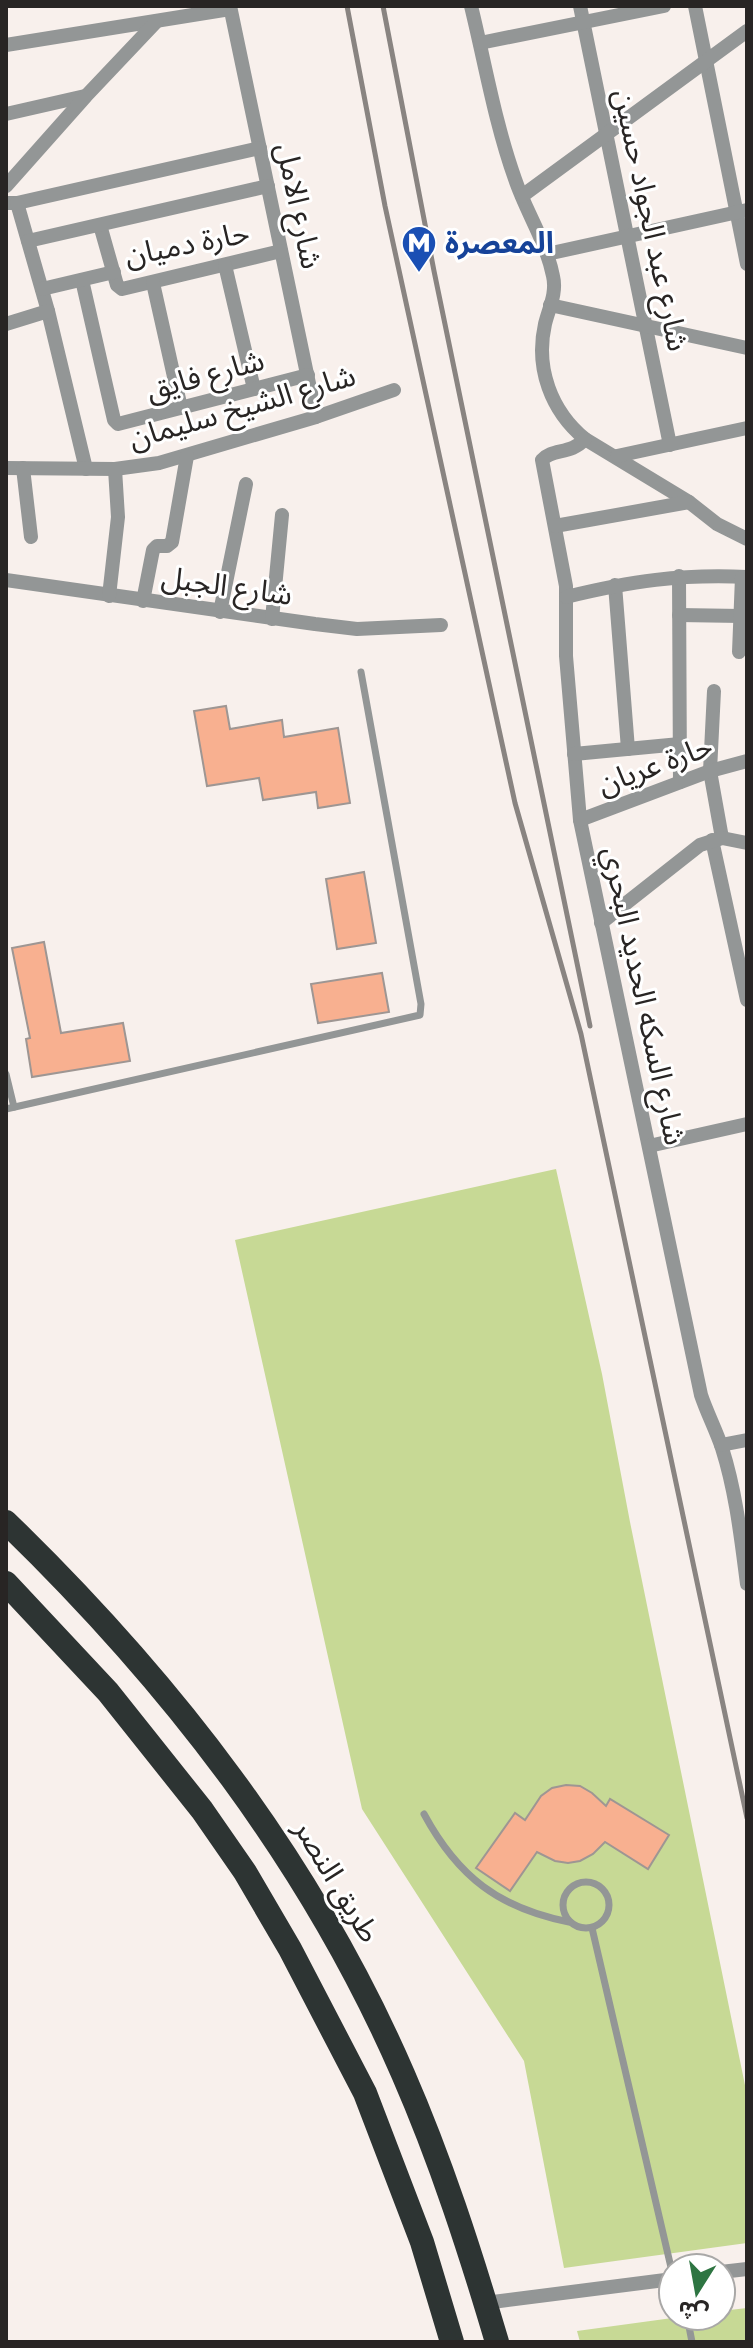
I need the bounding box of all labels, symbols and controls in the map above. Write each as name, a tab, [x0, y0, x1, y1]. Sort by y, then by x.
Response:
street label: شارع عبد الجواد حسين	[602, 86, 696, 355]
street label: شارع الامل	[264, 140, 330, 273]
street label: حارة دميان	[122, 214, 252, 274]
metro station icon: المعصرة	[400, 224, 438, 274]
place label: المعصرة	[445, 225, 554, 261]
street label: شارع فايق	[142, 342, 269, 412]
street label: شارع الشيخ سليمان	[124, 357, 361, 460]
street label: شارع الجبل	[159, 559, 295, 617]
street label: حارة عريان	[593, 728, 717, 802]
street label: شارع السكه الحديد البحري	[590, 844, 693, 1149]
street label: طريق النصر	[286, 1812, 388, 1949]
north arrow	[657, 2252, 737, 2332]
text: ش	[676, 2295, 711, 2326]

